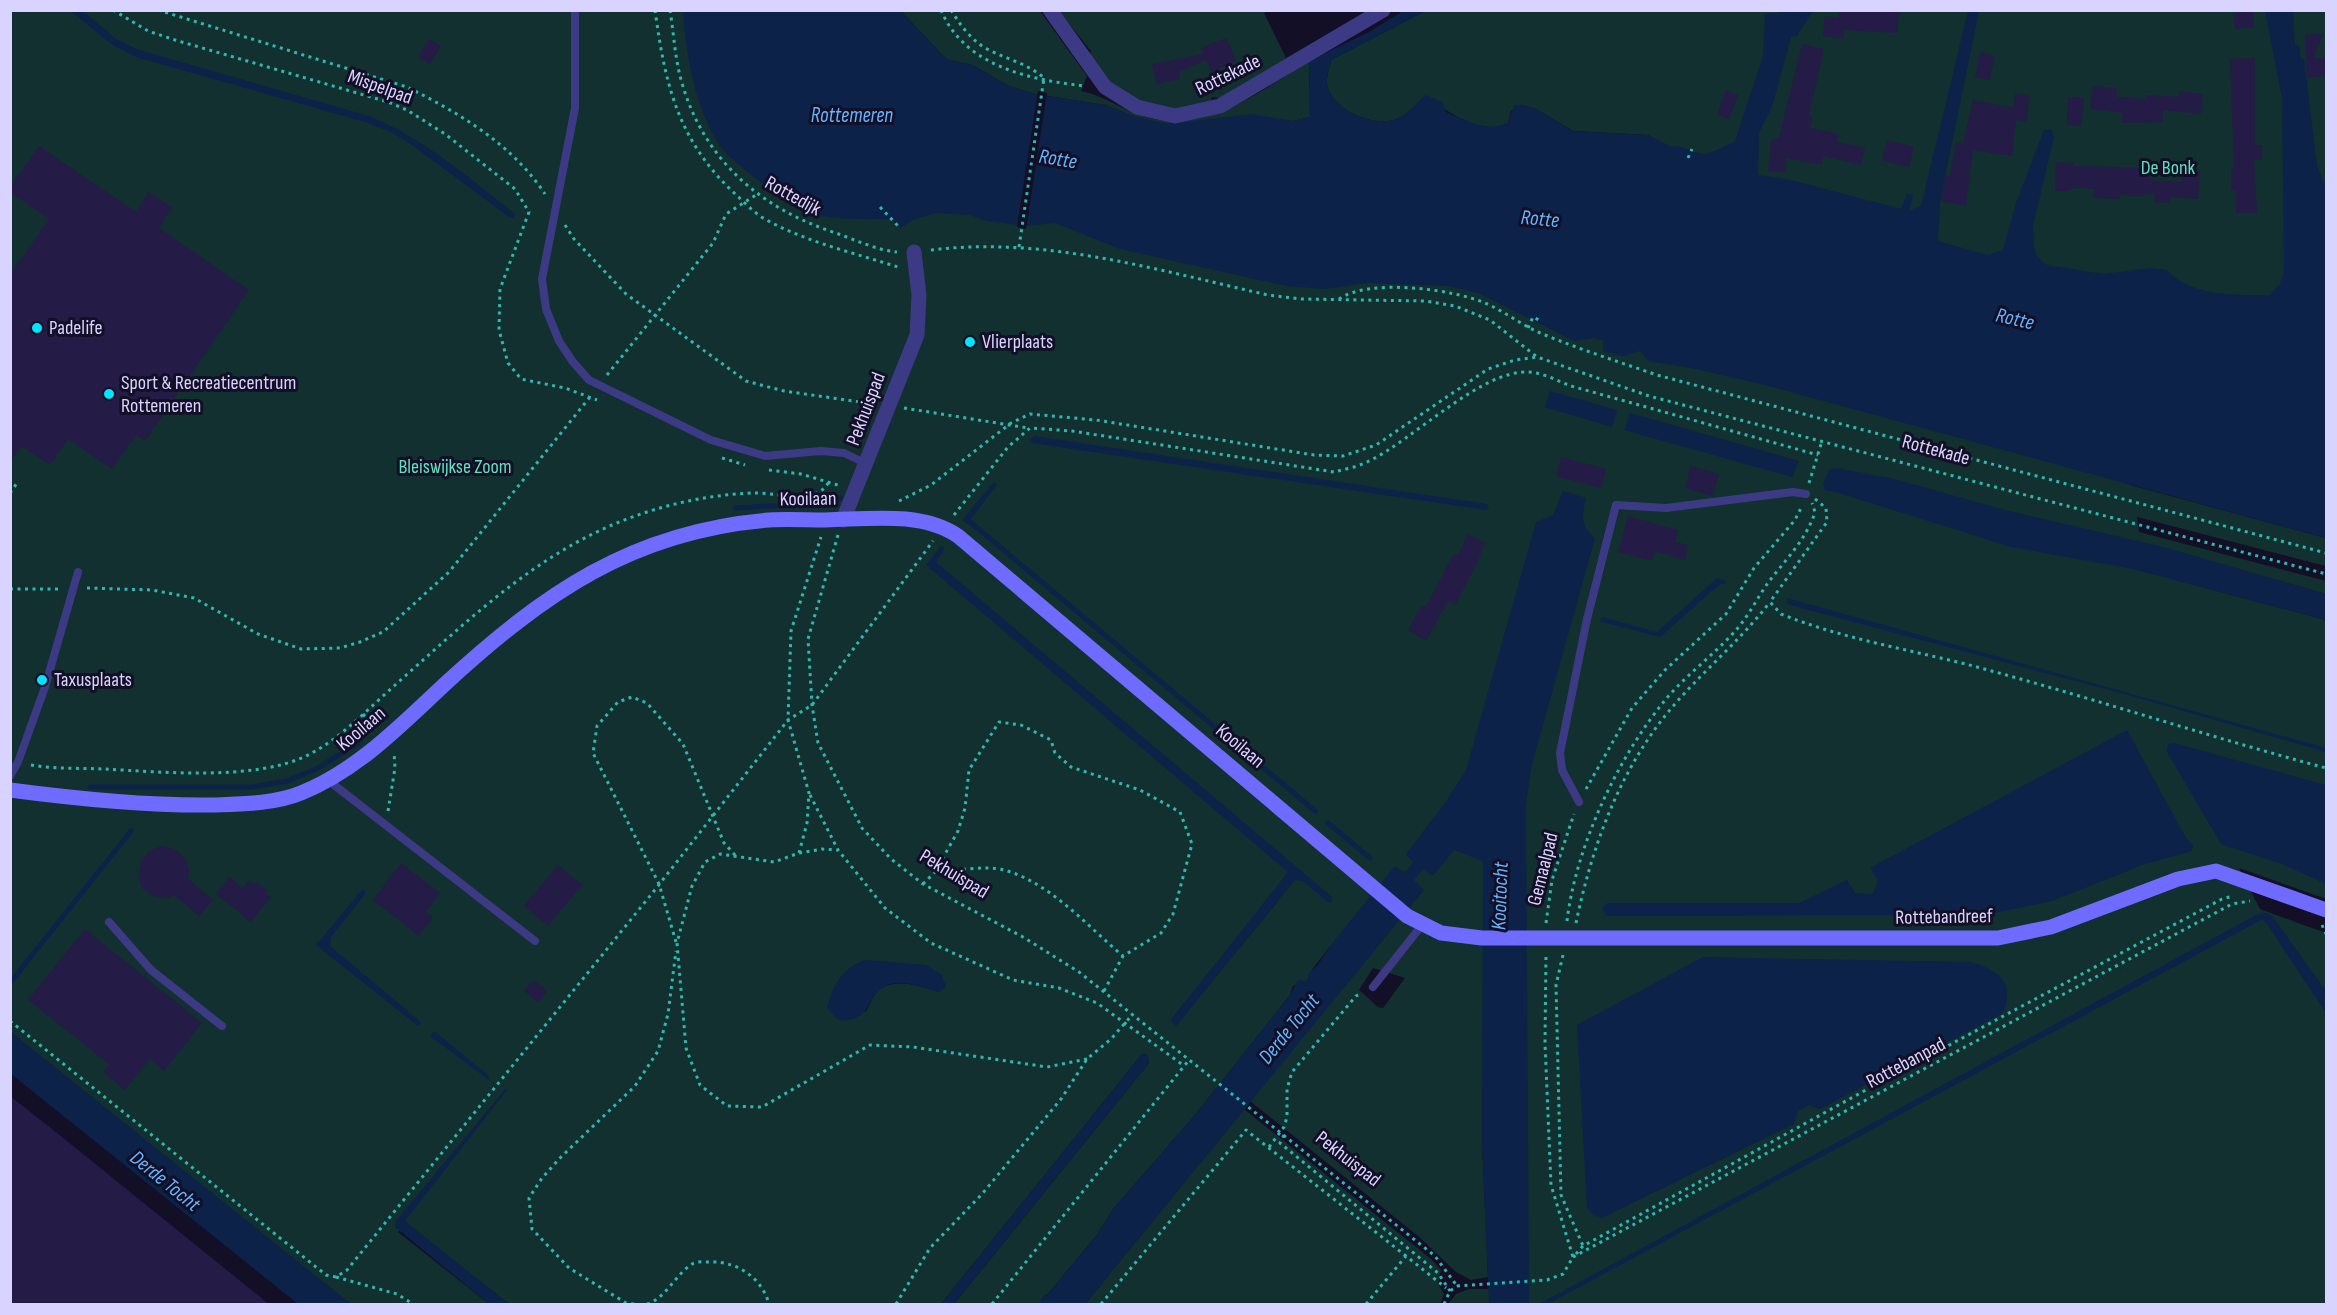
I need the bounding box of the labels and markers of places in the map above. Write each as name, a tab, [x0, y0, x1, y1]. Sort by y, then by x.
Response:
place label: Padelife	[49, 316, 103, 340]
marker: Padelife	[30, 321, 44, 335]
place label: Vlierplaats	[982, 330, 1053, 354]
marker: Vlierplaats	[963, 335, 977, 349]
place label: Sport & Recreatiecentrum Rottemeren	[121, 371, 296, 418]
marker: Sport & Recreatiecentrum Rottemeren	[102, 387, 116, 401]
place label: Taxusplaats	[54, 668, 132, 692]
marker: Taxusplaats	[35, 673, 49, 687]

